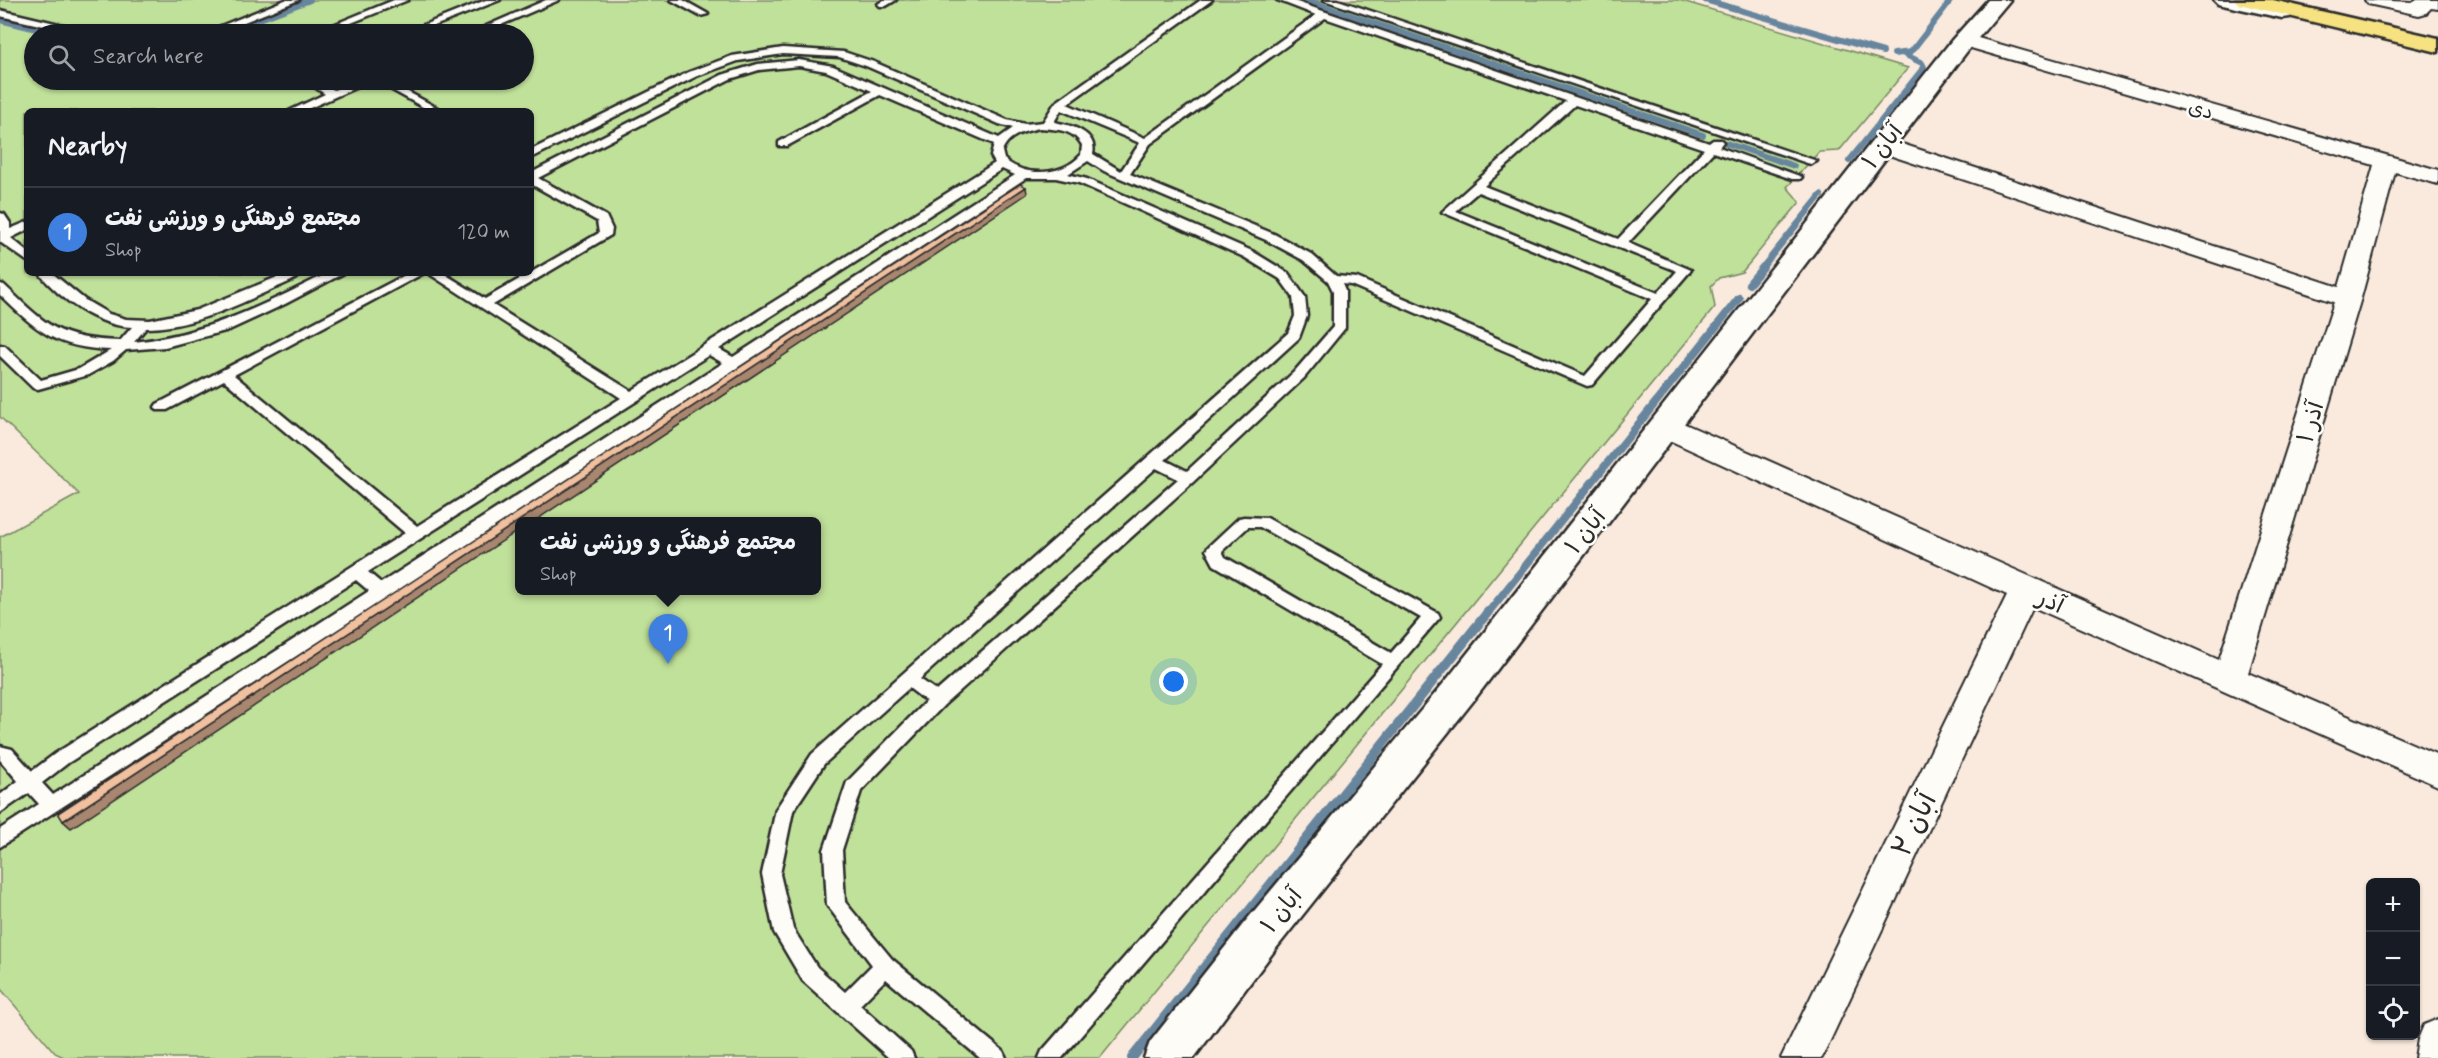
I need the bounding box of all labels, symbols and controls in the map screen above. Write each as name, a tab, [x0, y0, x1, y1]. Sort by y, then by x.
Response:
search box	[24, 24, 534, 90]
icon: search	[45, 41, 78, 74]
text: Search here	[93, 43, 204, 71]
street label: دی	[2185, 94, 2216, 127]
street label: آبان ۱	[1856, 117, 1911, 176]
text: Nearby	[48, 130, 127, 164]
text: مجتمع فرهنگى و ورزشى نفت	[105, 205, 361, 233]
text: 1	[63, 219, 72, 246]
text: 120 m	[457, 219, 510, 246]
text: Shop	[105, 237, 142, 264]
street label: آذر ۱	[2290, 397, 2333, 447]
street label: آبان ۱	[1559, 502, 1614, 561]
popup	[515, 517, 821, 595]
text: مجتمع فرهنگى و ورزشى نفت	[540, 529, 796, 557]
text: Shop	[540, 561, 577, 588]
street label: آذر	[2030, 582, 2070, 622]
pin: 1	[648, 614, 688, 664]
your location	[1159, 667, 1188, 696]
street label: آبان ۲	[1884, 786, 1947, 863]
map controls	[2366, 878, 2420, 1040]
button: +	[2366, 878, 2420, 932]
street label: آبان ۱	[1254, 881, 1311, 940]
button: −	[2366, 932, 2420, 986]
button: locate	[2366, 986, 2420, 1040]

